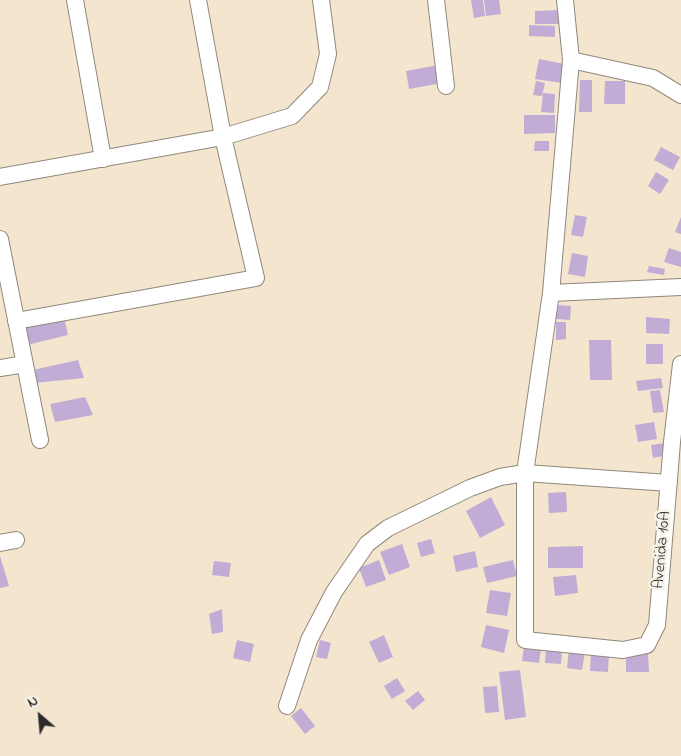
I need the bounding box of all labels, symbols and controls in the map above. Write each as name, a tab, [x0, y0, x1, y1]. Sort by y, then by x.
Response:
street label: Avenida 10A	[650, 510, 676, 590]
north arrow	[15, 691, 65, 741]
text: N	[24, 691, 42, 714]

